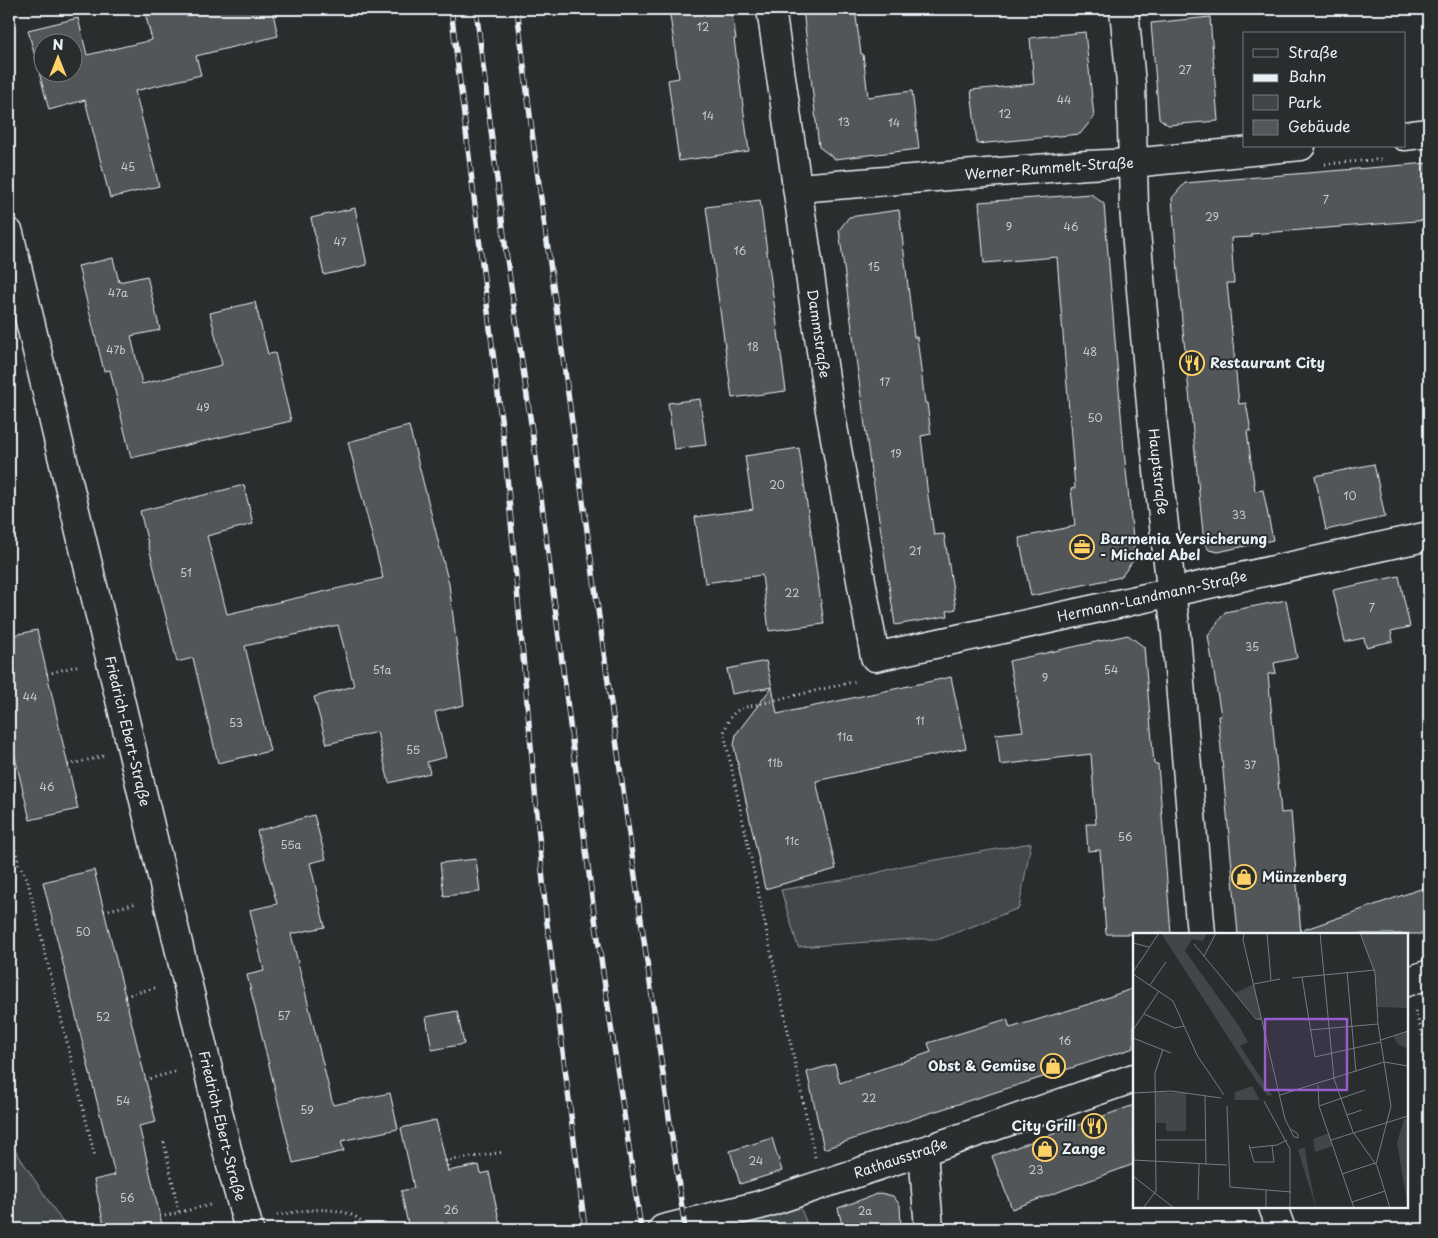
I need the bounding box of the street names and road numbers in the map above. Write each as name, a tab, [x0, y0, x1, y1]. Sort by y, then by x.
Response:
street label: Werner-Rummelt-Straße	[964, 152, 1134, 185]
street label: Dammstraße	[802, 288, 836, 379]
street label: Hauptstraße	[1143, 427, 1174, 516]
street label: Hermann-Landmann-Straße	[1055, 565, 1249, 627]
street label: Friedrich-Ebert-Straße	[100, 654, 156, 808]
street label: Friedrich-Ebert-Straße	[194, 1049, 252, 1203]
street label: Rathausstraße	[851, 1132, 950, 1183]

